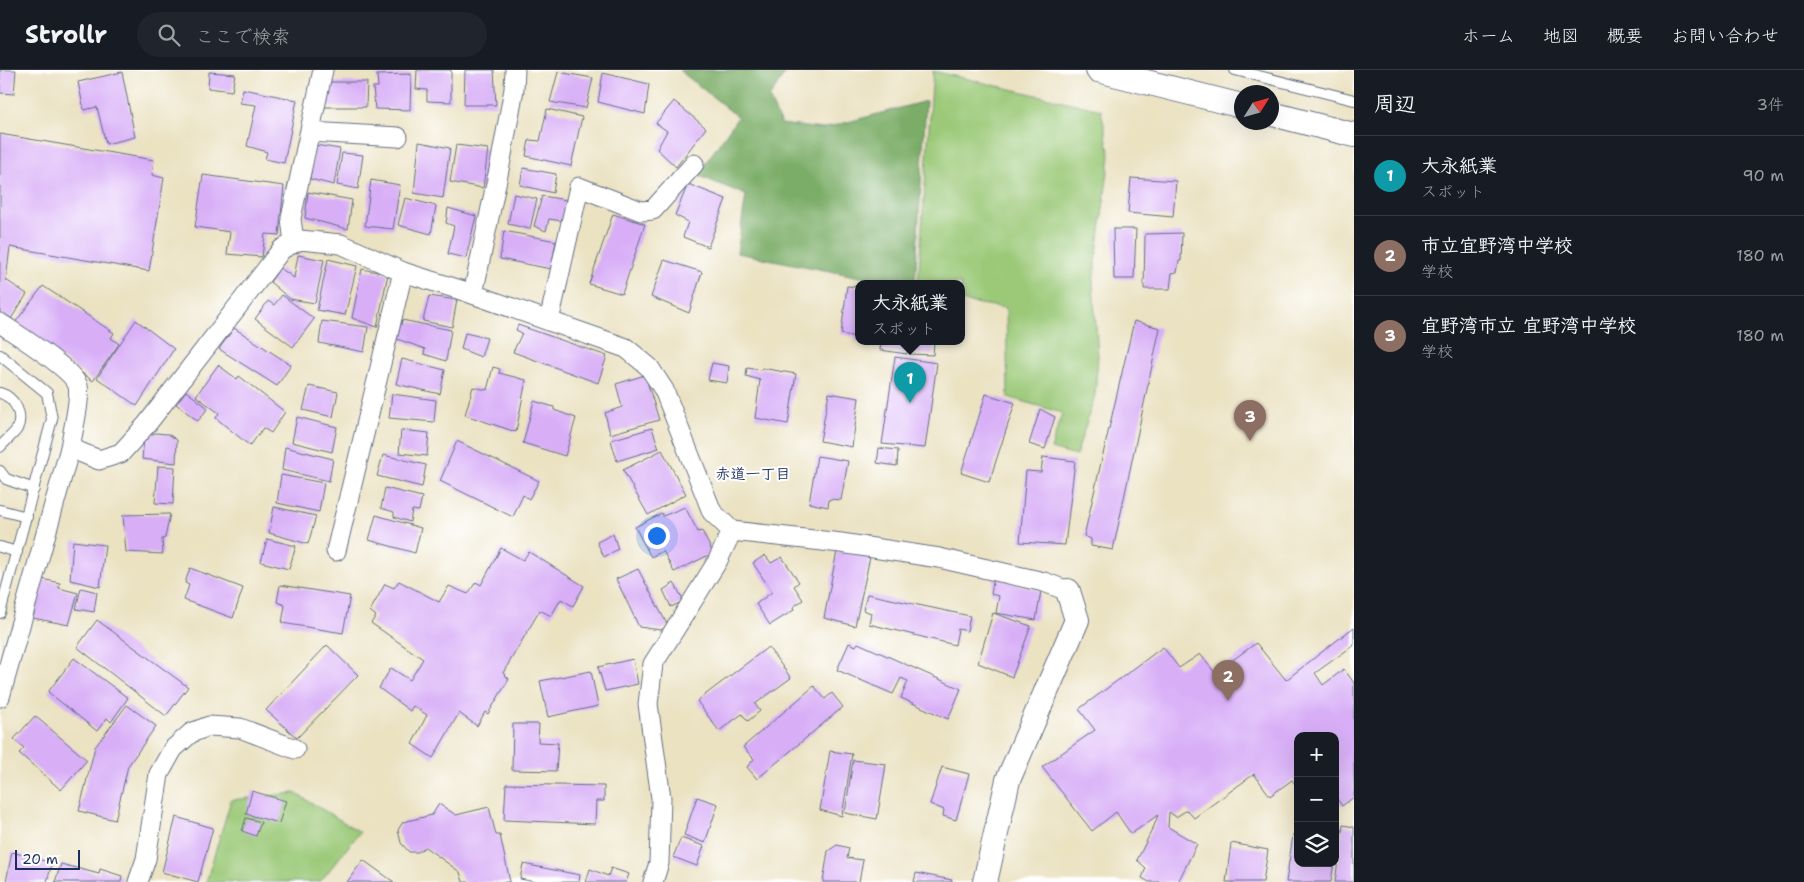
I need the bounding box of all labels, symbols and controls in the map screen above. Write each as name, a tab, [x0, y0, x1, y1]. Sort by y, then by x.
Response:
search box	[137, 12, 487, 57]
text: Strollr	[25, 19, 107, 51]
icon: search	[155, 21, 183, 49]
text: ここで検索	[195, 24, 290, 49]
text: ホーム	[1462, 24, 1515, 48]
text: 地図	[1543, 24, 1579, 48]
text: 概要	[1607, 24, 1643, 48]
text: お問い合わせ	[1671, 24, 1779, 48]
north arrow	[1234, 85, 1279, 130]
text: 周辺	[1374, 90, 1416, 118]
text: 3件	[1757, 94, 1784, 115]
text: 大永紙業	[1421, 153, 1497, 178]
text: 1	[1386, 165, 1394, 186]
text: 90 m	[1743, 165, 1784, 186]
text: スポット	[1421, 181, 1485, 202]
text: 市立宜野湾中学校	[1421, 233, 1573, 258]
text: 2	[1384, 245, 1396, 266]
text: 180 m	[1736, 245, 1784, 266]
text: 学校	[1421, 261, 1453, 282]
popup	[855, 280, 965, 345]
text: 大永紙業	[872, 290, 948, 315]
text: 宜野湾市立 宜野湾中学校	[1421, 313, 1637, 338]
text: スポット	[872, 318, 936, 339]
text: 3	[1384, 325, 1396, 346]
text: 180 m	[1736, 325, 1784, 346]
text: 学校	[1421, 341, 1453, 362]
pin: 1	[894, 362, 926, 403]
pin: 3	[1234, 400, 1266, 441]
district label: 赤道一丁目	[715, 464, 791, 484]
your location	[644, 523, 670, 549]
pin: 2	[1212, 660, 1244, 701]
map controls	[1294, 732, 1339, 867]
button: +	[1294, 732, 1339, 777]
button: −	[1294, 777, 1339, 822]
button: layers	[1294, 822, 1339, 867]
scale bar	[15, 847, 80, 870]
text: 20 m	[22, 850, 58, 868]

